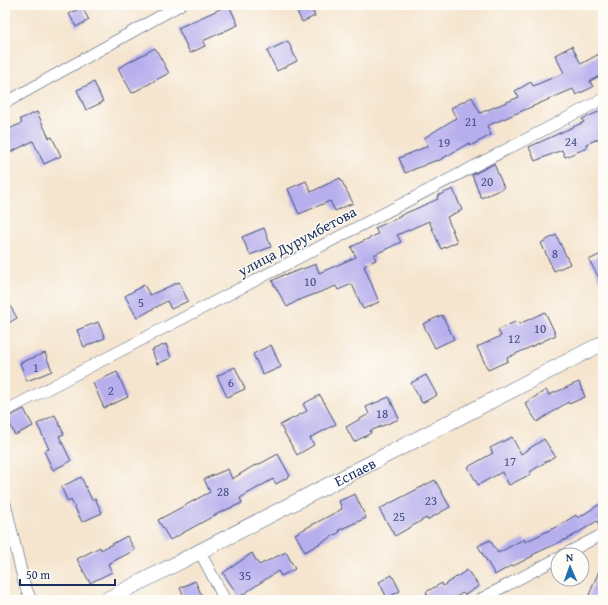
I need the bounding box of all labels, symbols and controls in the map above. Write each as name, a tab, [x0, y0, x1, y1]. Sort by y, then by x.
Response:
house number: 21	[465, 112, 477, 131]
house number: 24	[565, 132, 577, 151]
house number: 19	[438, 133, 450, 152]
house number: 20	[481, 172, 493, 191]
street label: улица Дурумбетова	[233, 200, 361, 282]
house number: 8	[552, 244, 558, 263]
house number: 10	[304, 272, 316, 291]
house number: 5	[138, 293, 144, 312]
house number: 10	[534, 319, 546, 338]
house number: 12	[508, 329, 520, 348]
house number: 1	[33, 358, 39, 377]
house number: 6	[228, 373, 234, 392]
house number: 2	[108, 381, 114, 400]
house number: 18	[376, 404, 388, 423]
street label: Еспаев	[330, 452, 379, 491]
house number: 17	[504, 452, 516, 471]
house number: 28	[217, 482, 229, 501]
house number: 23	[425, 491, 437, 510]
house number: 25	[393, 507, 405, 526]
north arrow	[550, 547, 590, 587]
text: N	[566, 549, 574, 565]
scale bar	[20, 561, 115, 587]
text: 50 m	[26, 566, 50, 583]
house number: 35	[239, 566, 251, 585]

